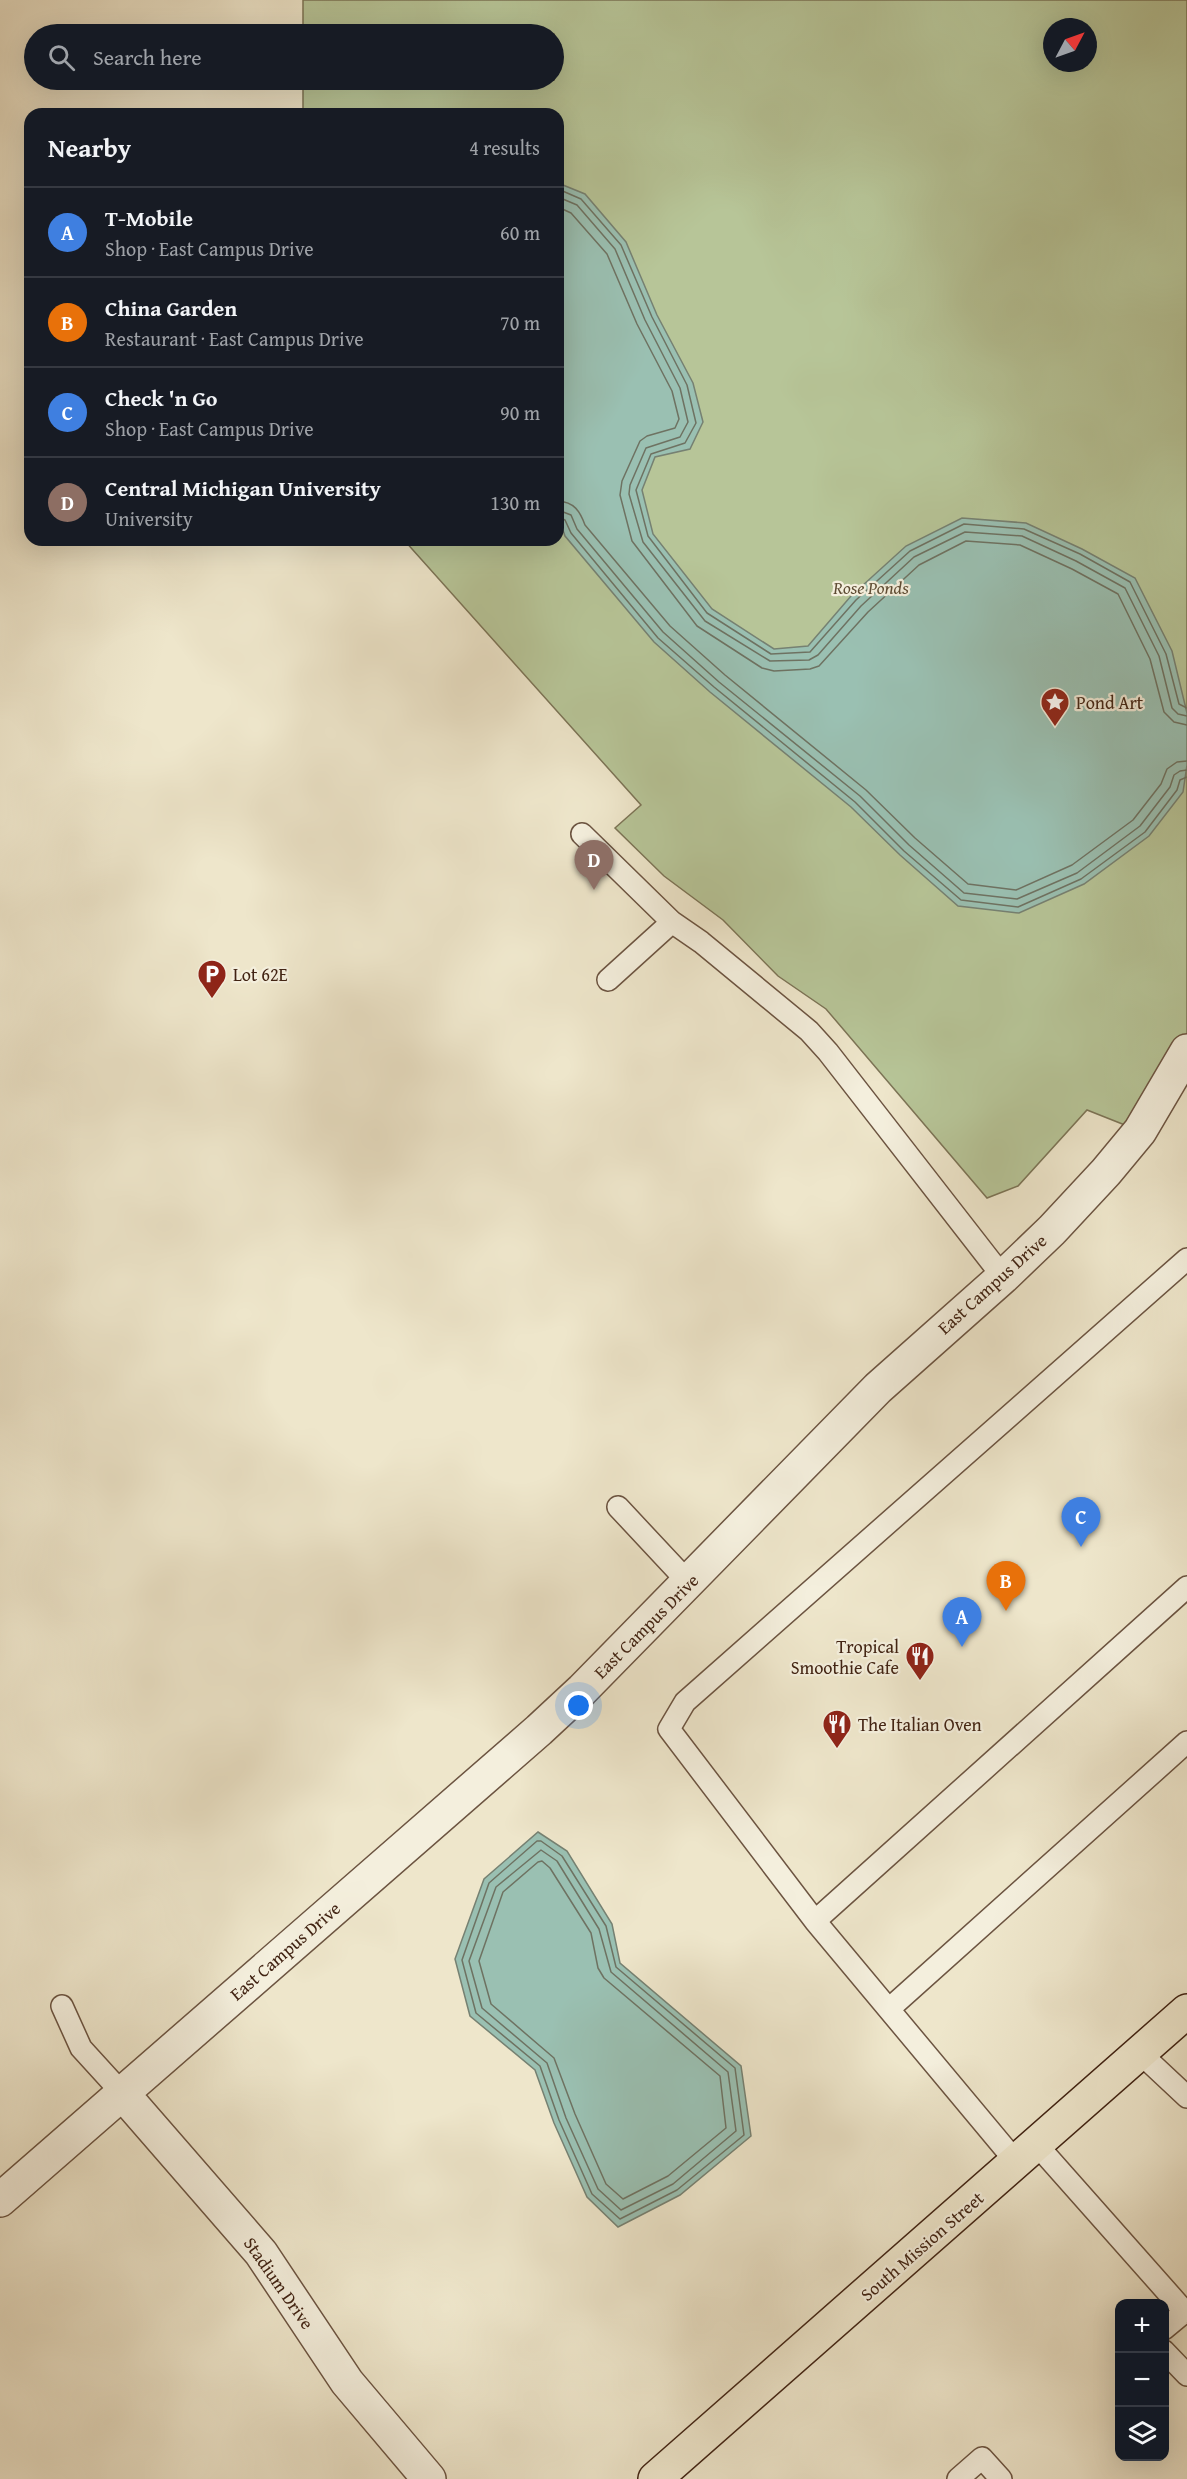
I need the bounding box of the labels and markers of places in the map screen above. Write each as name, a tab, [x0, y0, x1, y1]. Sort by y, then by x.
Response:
place icon: Pond Art	[1039, 686, 1071, 728]
place label: Pond Art	[1076, 689, 1144, 716]
pin: D	[574, 840, 614, 890]
parking icon: Lot 62E	[196, 958, 228, 1000]
place label: Lot 62E	[233, 961, 288, 988]
pin: C	[1062, 1498, 1100, 1547]
pin: B	[986, 1562, 1026, 1611]
pin: A	[942, 1598, 982, 1647]
place label: Tropical Smoothie Cafe	[791, 1633, 899, 1681]
restaurant icon: Tropical Smoothie Cafe	[904, 1640, 936, 1682]
restaurant icon: The Italian Oven	[821, 1708, 853, 1750]
place label: The Italian Oven	[858, 1711, 982, 1738]

